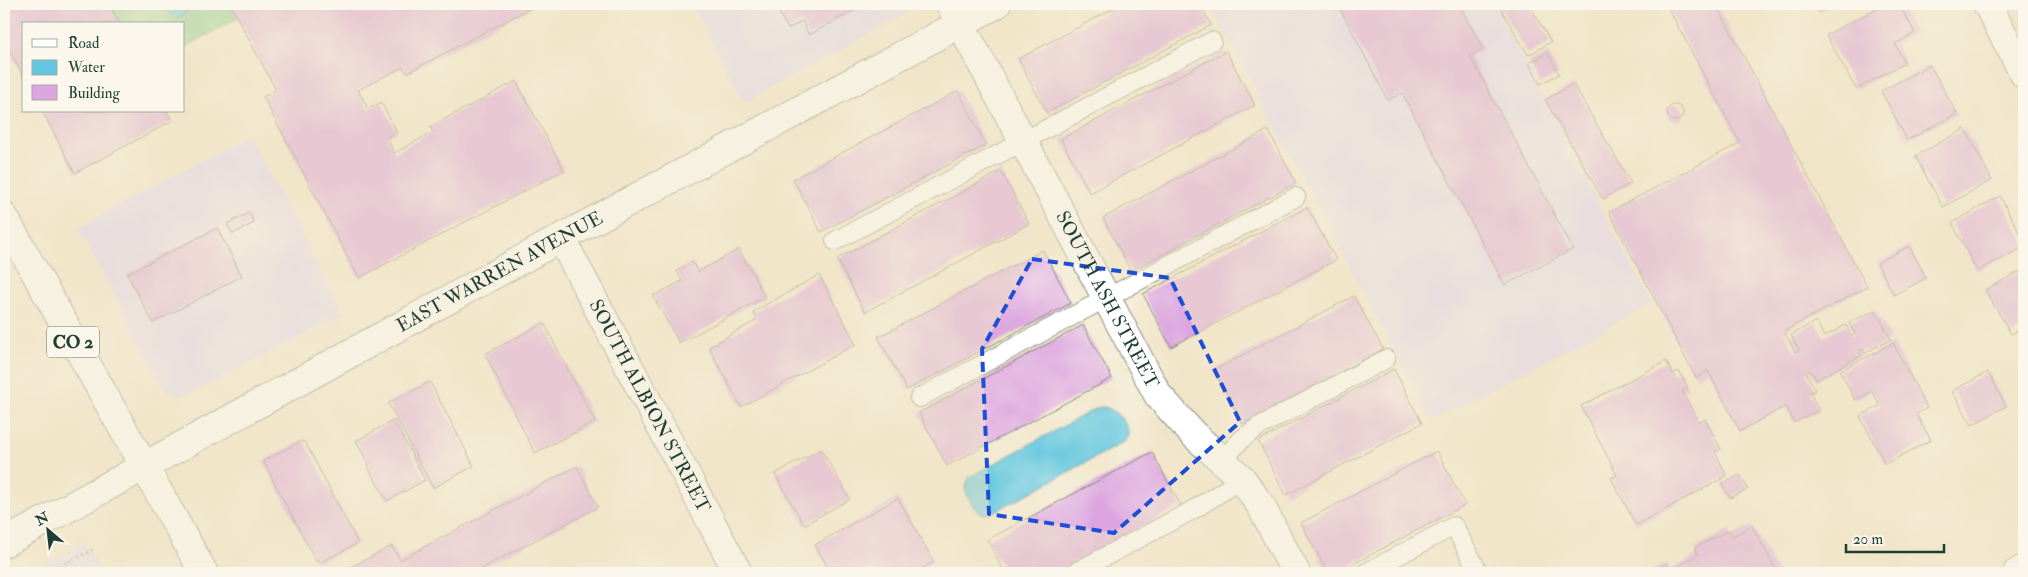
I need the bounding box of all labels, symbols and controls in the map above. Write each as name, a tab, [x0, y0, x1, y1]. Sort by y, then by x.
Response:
legend	[22, 22, 185, 112]
text: Road	[68, 34, 100, 53]
text: Water	[67, 58, 105, 77]
text: Building	[68, 84, 120, 103]
street label: EAST WARREN AVENUE	[392, 206, 607, 338]
street label: SOUTH ASH STREET	[1050, 207, 1164, 393]
street label: SOUTH ALBION STREET	[584, 295, 716, 517]
road number: CO 2	[47, 327, 99, 358]
north arrow	[22, 504, 72, 554]
text: N	[32, 508, 52, 530]
scale bar	[1846, 522, 1943, 554]
text: 20 m	[1853, 530, 1883, 549]

